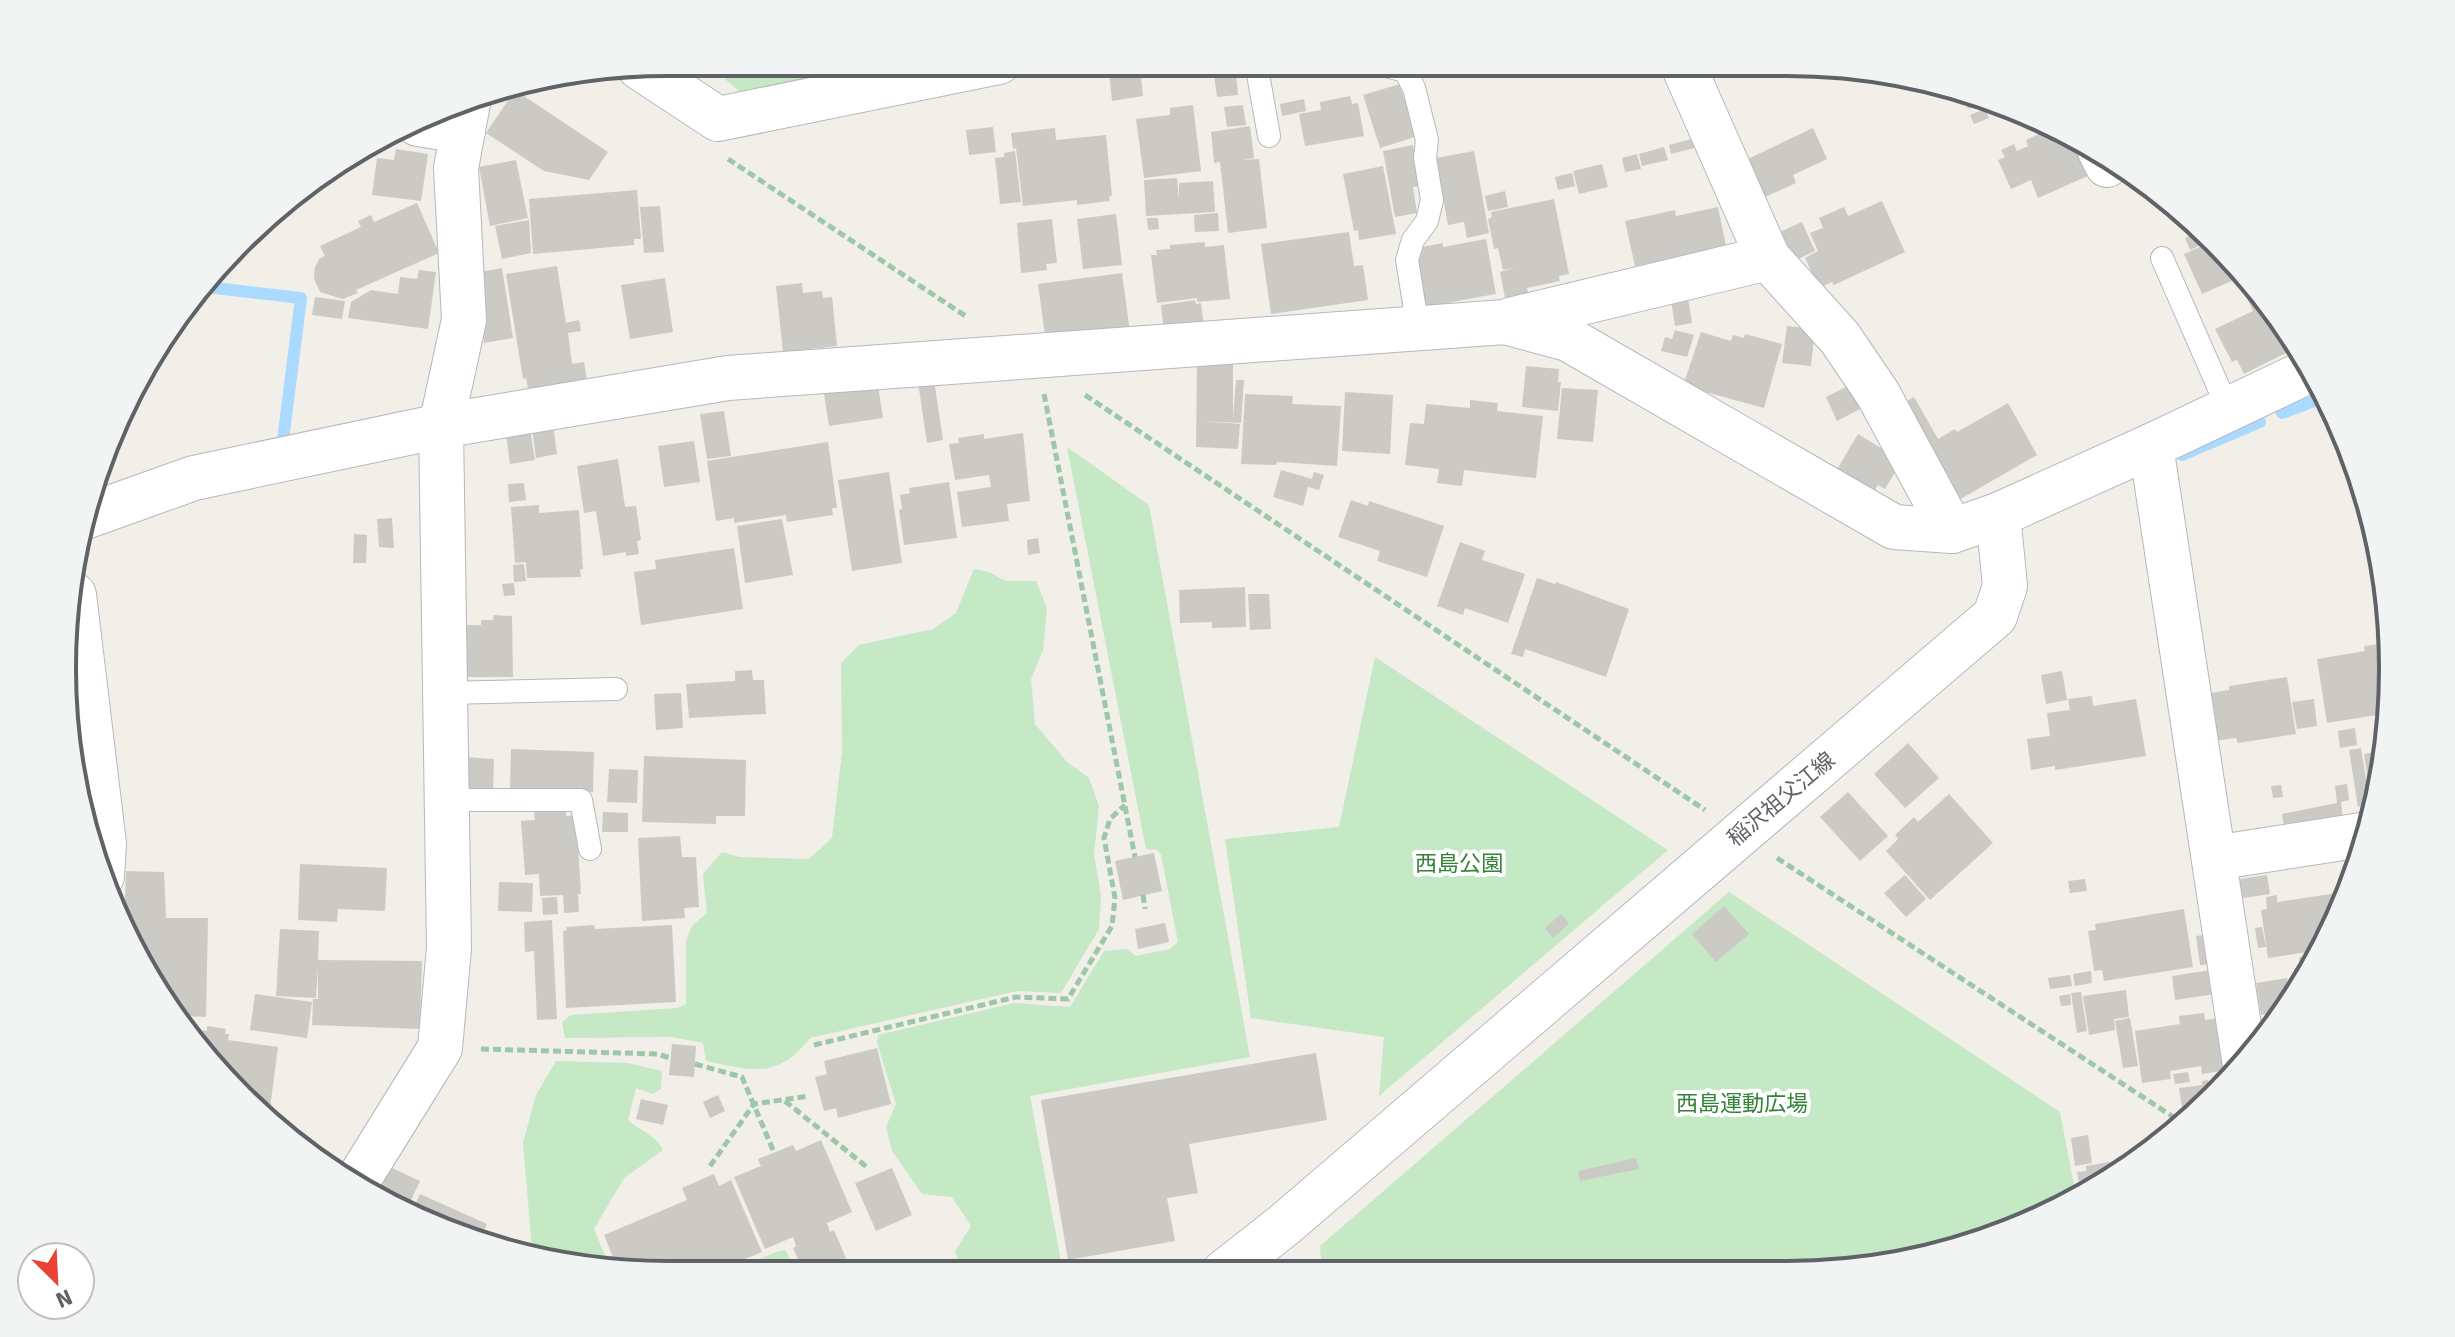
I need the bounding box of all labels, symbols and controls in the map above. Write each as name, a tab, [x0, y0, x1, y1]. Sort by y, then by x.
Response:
street label: 稲沢祖父江線	[1722, 746, 1840, 852]
park label: 西島公園	[1415, 850, 1503, 877]
park label: 西島運動広場	[1676, 1090, 1808, 1117]
north arrow	[16, 1241, 96, 1321]
text: N	[51, 1283, 76, 1314]

